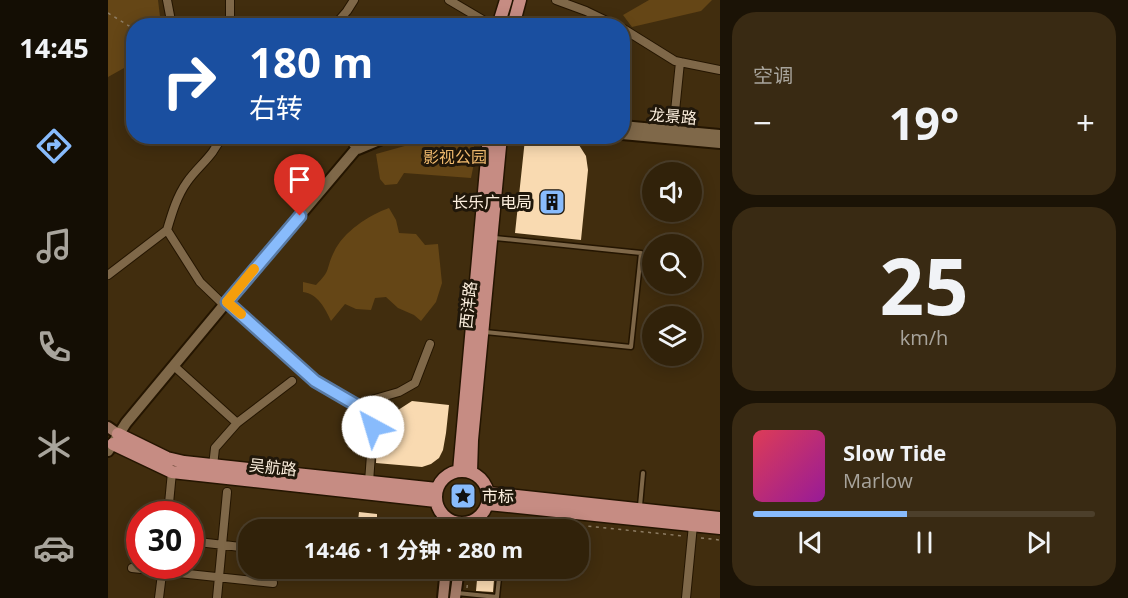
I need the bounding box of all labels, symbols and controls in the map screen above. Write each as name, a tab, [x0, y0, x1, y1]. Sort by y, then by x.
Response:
text: 14:45	[19, 29, 89, 66]
text: 180 m	[249, 33, 373, 90]
icon: right	[150, 42, 228, 120]
text: 空调	[753, 62, 793, 89]
text: 右转	[249, 89, 303, 126]
text: 19°	[889, 92, 959, 153]
text: −	[753, 100, 772, 145]
text: +	[1076, 100, 1095, 145]
street label: 龙景路	[648, 103, 698, 129]
icon: directions	[33, 125, 75, 167]
park label: 影视公园	[423, 146, 487, 168]
pin	[274, 154, 325, 216]
map controls	[642, 162, 702, 366]
button: sound	[642, 162, 702, 222]
icon: arrive	[283, 163, 316, 196]
building icon: 长乐广电局	[537, 187, 567, 217]
place label: 长乐广电局	[452, 191, 532, 213]
icon: music	[33, 225, 75, 267]
text: 25	[879, 232, 969, 338]
button: search	[642, 234, 702, 294]
street label: 西洋路	[455, 280, 481, 330]
button: layers	[642, 306, 702, 366]
text: km/h	[900, 324, 948, 351]
icon: phone	[33, 326, 75, 368]
position arrow	[341, 395, 405, 459]
icon: climate	[33, 426, 75, 468]
text: Slow Tide	[843, 437, 946, 467]
street label: 吴航路	[248, 454, 298, 480]
text: Marlow	[843, 467, 913, 494]
place icon: 市标	[448, 481, 478, 511]
place label: 市标	[482, 485, 514, 507]
speed limit sign: 30	[126, 501, 204, 579]
icon: previous	[794, 526, 827, 559]
icon: pause	[908, 526, 941, 559]
icon: next	[1022, 526, 1055, 559]
icon: car	[33, 527, 75, 569]
text: 14:46 · 1 分钟 · 280 m	[304, 534, 523, 564]

